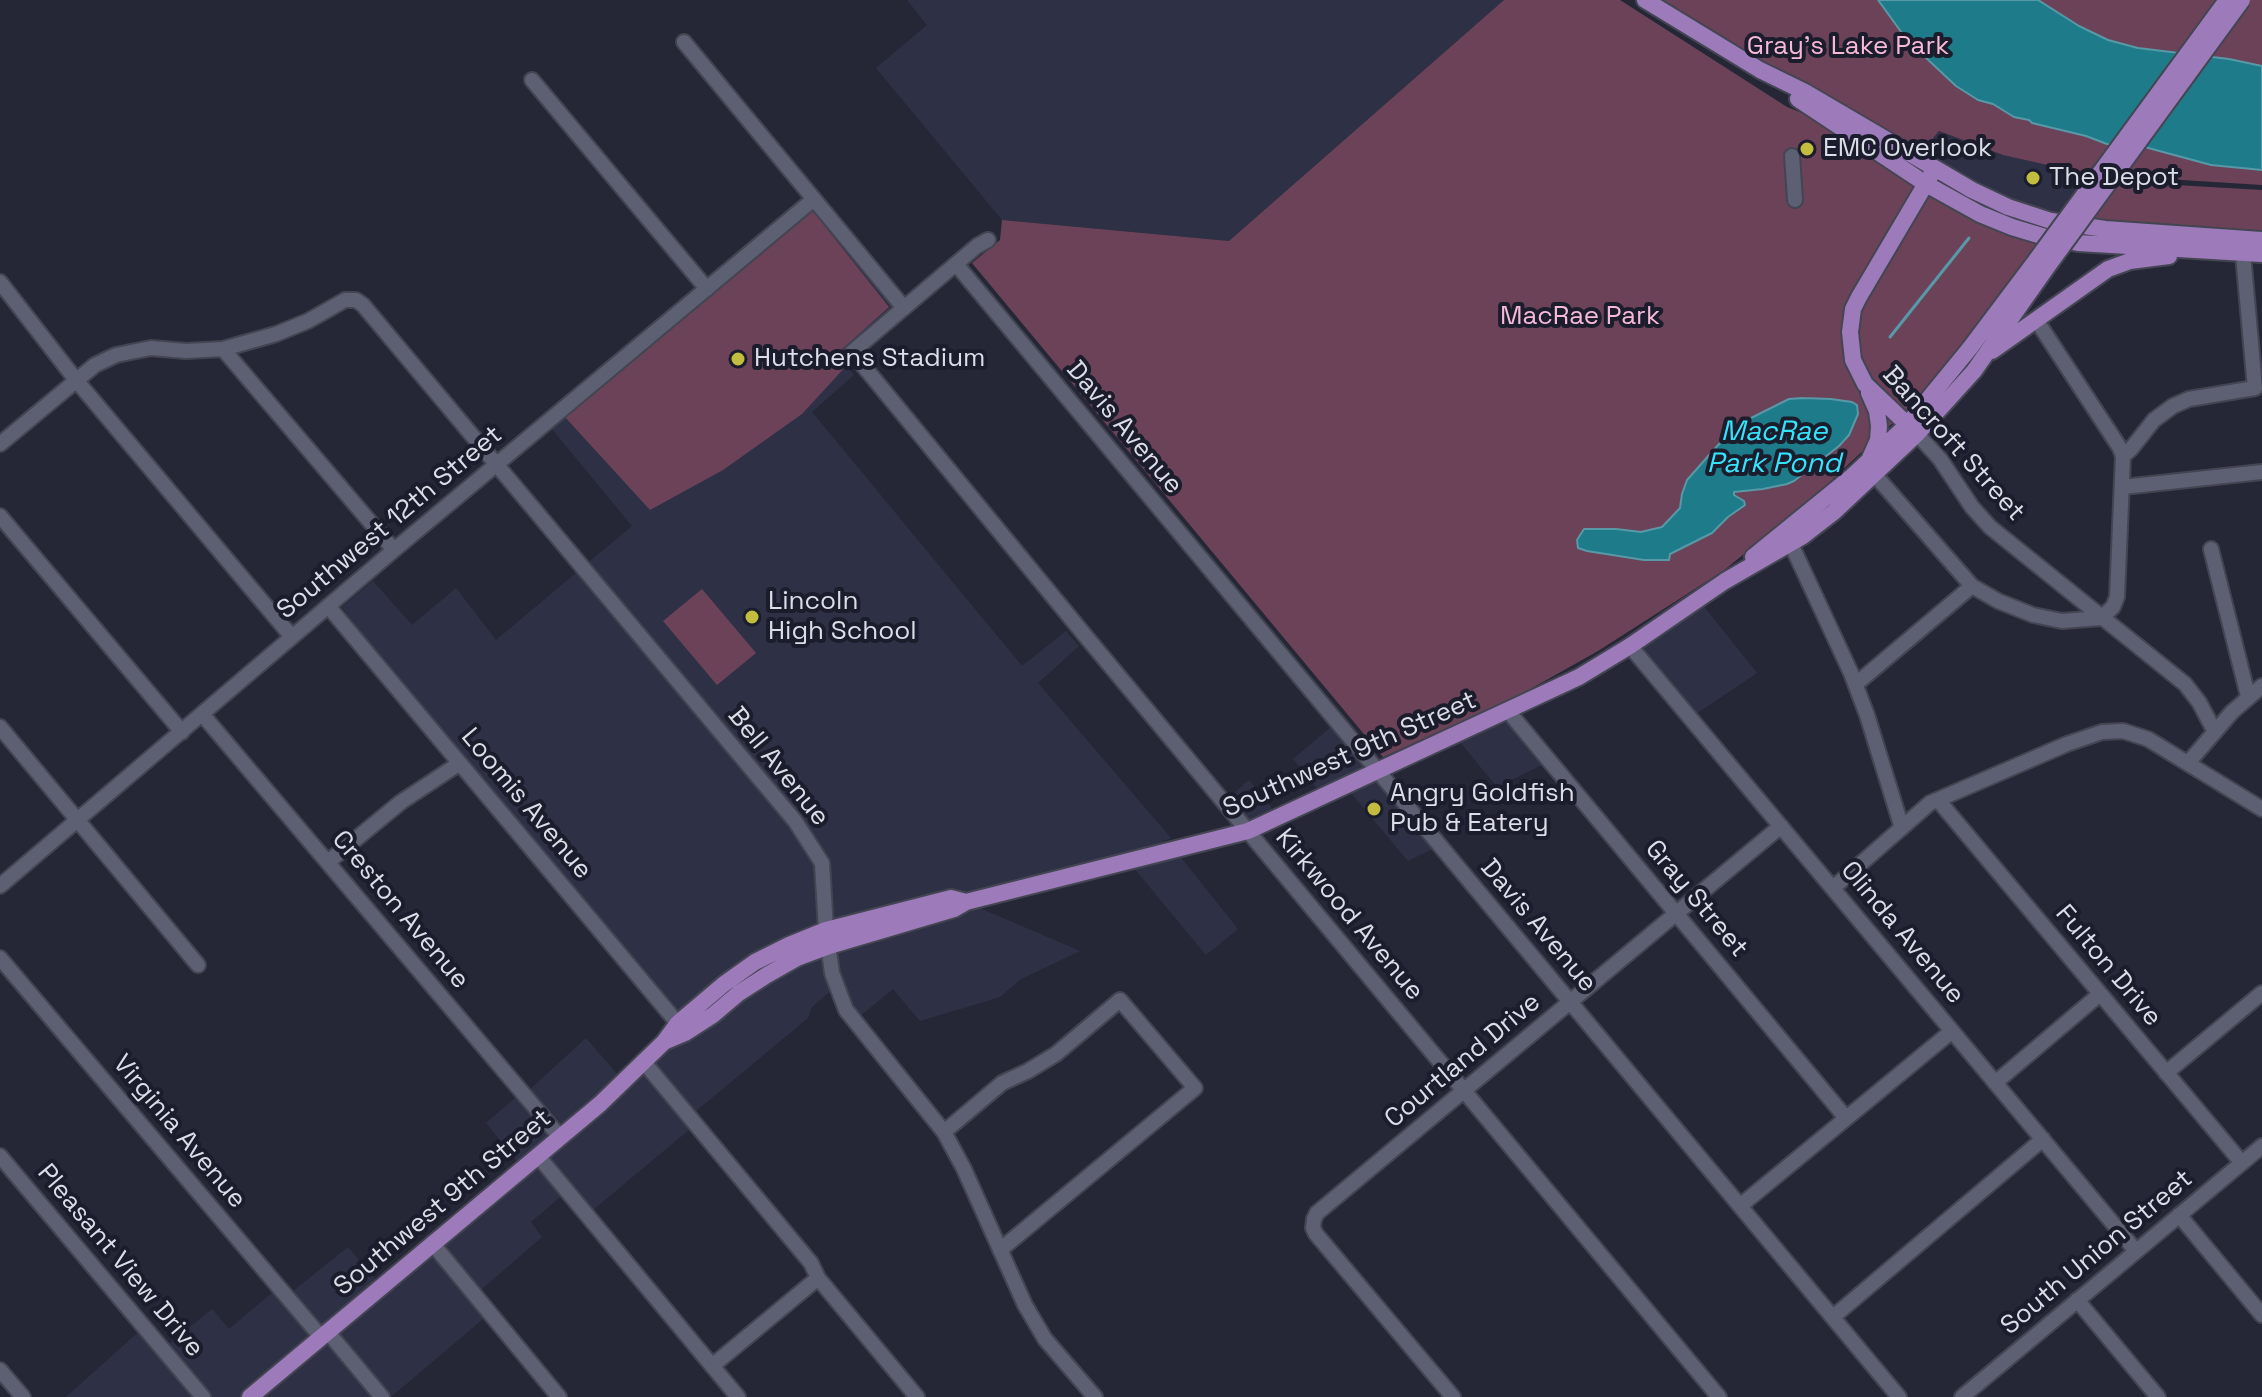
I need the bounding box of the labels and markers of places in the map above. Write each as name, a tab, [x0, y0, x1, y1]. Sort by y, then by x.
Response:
place label: EMC Overlook	[1823, 133, 1992, 165]
marker: EMC Overlook	[1798, 140, 1816, 158]
place label: The Depot	[2049, 162, 2179, 194]
marker: The Depot	[2024, 169, 2042, 187]
place label: Hutchens Stadium	[754, 343, 985, 375]
marker: Hutchens Stadium	[729, 350, 747, 368]
place label: Lincoln High School	[768, 586, 917, 648]
marker: Lincoln High School	[743, 608, 761, 626]
place label: Angry Goldfish Pub & Eatery	[1390, 778, 1575, 840]
marker: Angry Goldfish Pub & Eatery	[1365, 800, 1383, 818]

